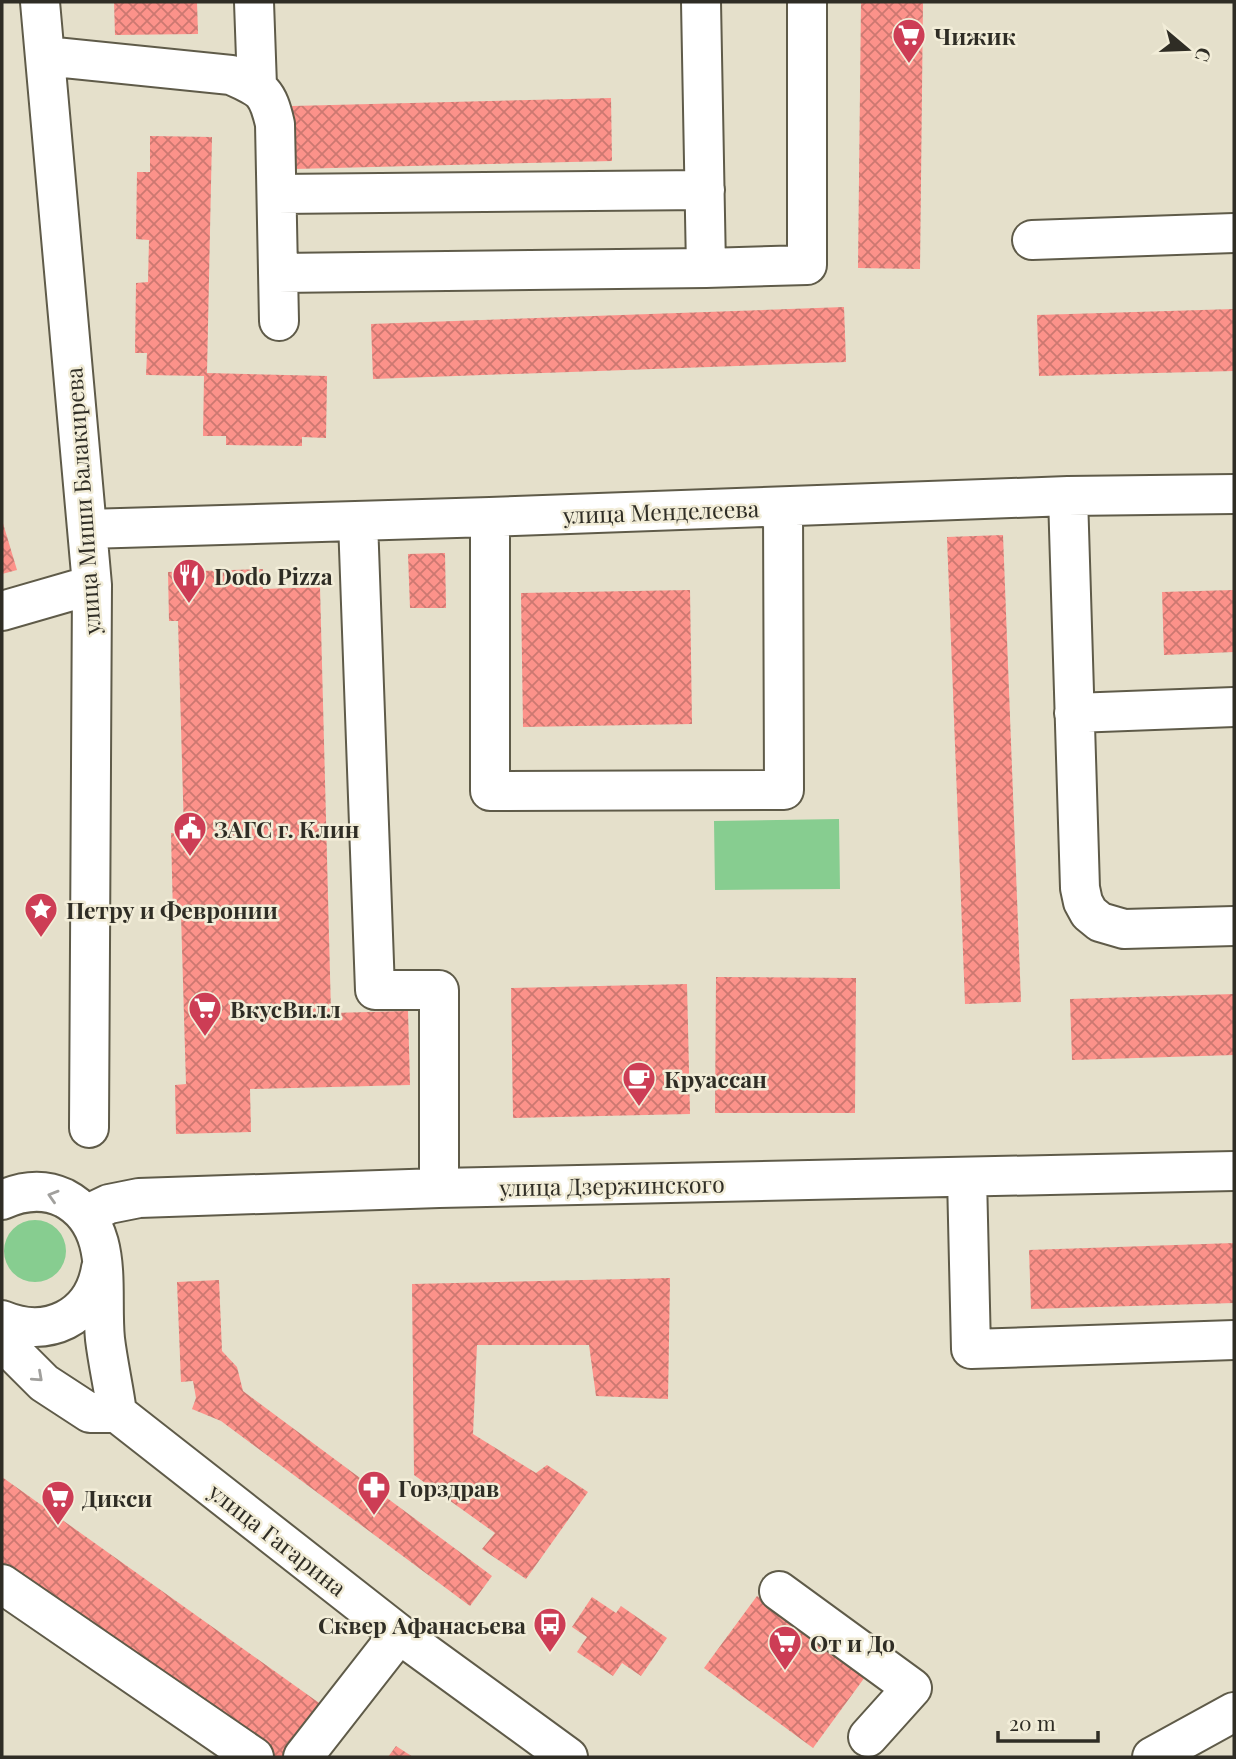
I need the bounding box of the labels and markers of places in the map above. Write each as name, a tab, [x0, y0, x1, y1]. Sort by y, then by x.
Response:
supermarket icon: Чижик	[890, 16, 928, 65]
place label: Чижик	[934, 20, 1016, 51]
restaurant icon: Dodo Pizza	[170, 556, 208, 605]
place label: Dodo Pizza	[214, 560, 333, 591]
public building icon: ЗАГС г. Клин	[171, 809, 209, 858]
place label: ЗАГС г. Клин	[214, 813, 360, 844]
place icon: Петру и Февронии	[22, 890, 60, 939]
place label: Петру и Февронии	[66, 894, 278, 925]
supermarket icon: ВкусВилл	[186, 989, 224, 1038]
place label: ВкусВилл	[230, 993, 341, 1024]
cafe icon: Круассан	[620, 1059, 658, 1108]
place label: Круассан	[664, 1063, 767, 1094]
pharmacy icon: Горздрав	[355, 1468, 393, 1517]
place label: Горздрав	[398, 1472, 499, 1503]
supermarket icon: Дикси	[39, 1478, 77, 1527]
place label: Дикси	[82, 1482, 152, 1513]
bus stop icon: Сквер Афанасьева	[531, 1605, 569, 1654]
place label: Сквер Афанасьева	[318, 1609, 526, 1640]
supermarket icon: От и До	[766, 1623, 804, 1672]
place label: От и До	[810, 1627, 895, 1658]

